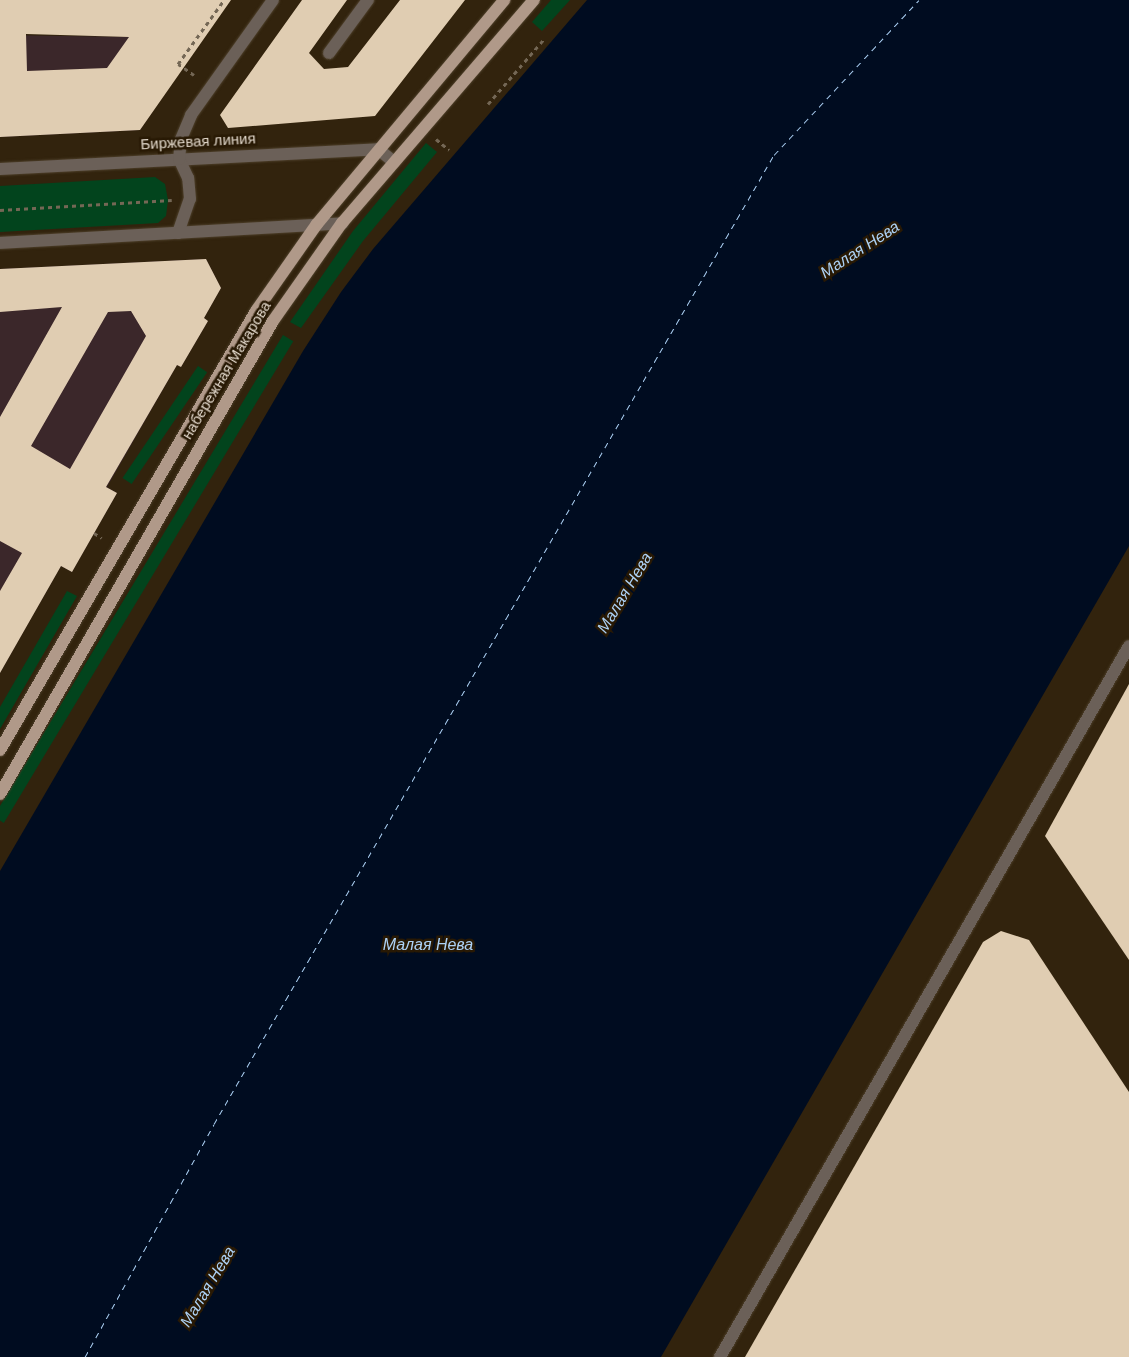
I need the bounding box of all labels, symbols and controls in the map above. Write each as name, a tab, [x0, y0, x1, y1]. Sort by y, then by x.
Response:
street label: Биржевая линия	[140, 129, 256, 153]
water label: Малая Нева	[817, 217, 903, 283]
street label: набережная Макарова	[178, 298, 274, 442]
water label: Малая Нева	[593, 549, 657, 637]
water label: Малая Нева	[383, 935, 473, 955]
water label: Малая Нева	[176, 1243, 240, 1331]

